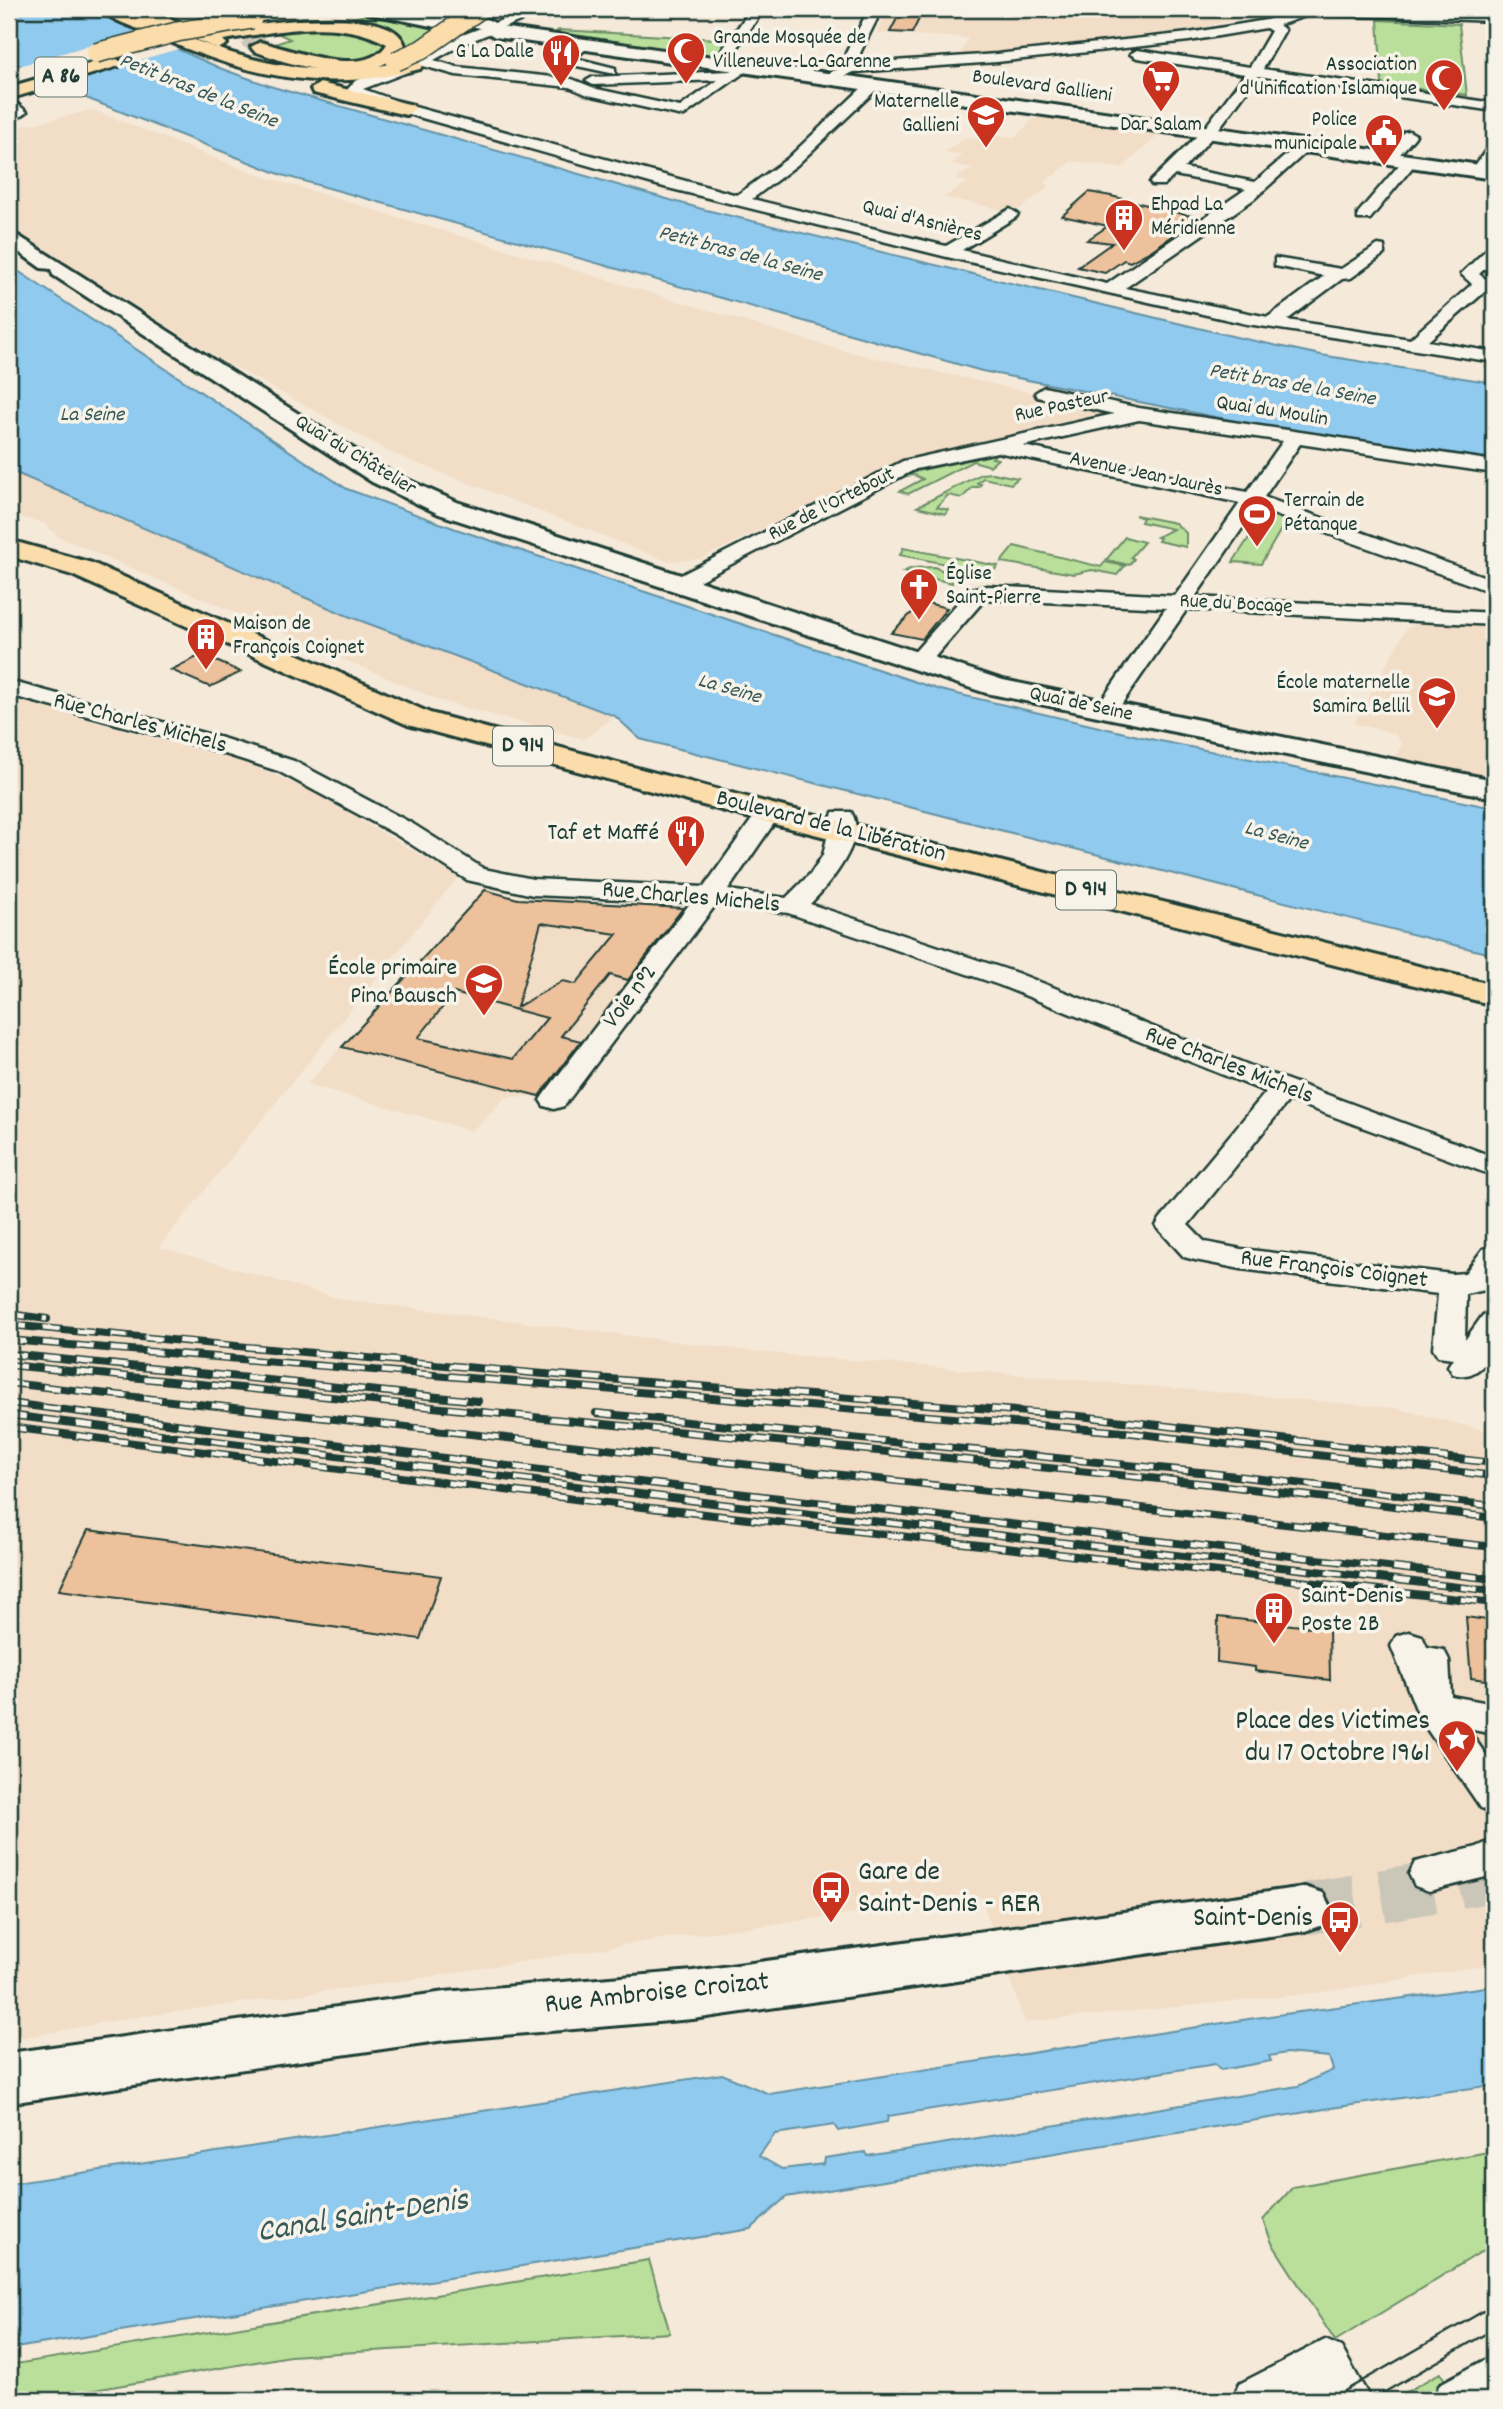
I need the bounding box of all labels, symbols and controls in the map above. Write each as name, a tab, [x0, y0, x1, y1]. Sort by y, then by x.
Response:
place label: Grande Mosquée de Villeneuve-La-Garenne	[713, 24, 891, 78]
mosque icon: Grande Mosquée de Villeneuve-La-Garenne	[665, 30, 707, 85]
restaurant icon: G La Dalle	[540, 32, 582, 87]
place label: G La Dalle	[455, 38, 534, 68]
water label: Petit bras de la Seine	[114, 47, 283, 138]
place label: Association d'Unification Islamique	[1240, 51, 1417, 105]
mosque icon: Association d'Unification Islamique	[1423, 57, 1465, 112]
road number: A 86	[35, 58, 87, 96]
supermarket icon: Dar Salam	[1140, 58, 1182, 113]
street label: Boulevard Gallieni	[970, 62, 1114, 112]
place label: Maternelle Gallieni	[874, 88, 959, 142]
school or university icon: Maternelle Gallieni	[965, 94, 1007, 149]
place label: Police municipale	[1274, 106, 1357, 160]
place label: Dar Salam	[1120, 111, 1202, 141]
public building icon: Police municipale	[1363, 112, 1405, 167]
place label: Ehpad La Méridienne	[1151, 191, 1236, 245]
street label: Quai d'Asnières	[859, 193, 985, 251]
building icon: Ehpad La Méridienne	[1103, 197, 1145, 252]
water label: Petit bras de la Seine	[655, 219, 827, 292]
water label: Petit bras de la Seine	[1207, 357, 1379, 416]
street label: Rue Pasteur	[1012, 382, 1112, 432]
street label: Quai du Moulin	[1214, 388, 1330, 436]
water label: La Seine	[60, 401, 126, 431]
street label: Quai du Châtelier	[289, 408, 422, 504]
street label: Avenue Jean Jaurès	[1067, 444, 1225, 506]
street label: Rue de l'Ortebout	[764, 460, 901, 550]
place label: Terrain de Pétanque	[1284, 487, 1365, 541]
sports icon: Terrain de Pétanque	[1236, 493, 1278, 548]
place label: Église Saint-Pierre	[946, 560, 1041, 614]
church icon: Église Saint-Pierre	[898, 566, 940, 621]
street label: Rue du Bocage	[1179, 587, 1293, 623]
place label: Maison de François Coignet	[233, 610, 365, 664]
building icon: Maison de François Coignet	[185, 616, 227, 671]
water label: La Seine	[694, 667, 766, 714]
place label: École maternelle Samira Bellil	[1276, 669, 1410, 723]
school or university icon: École maternelle Samira Bellil	[1416, 675, 1458, 730]
street label: Quai de Seine	[1027, 679, 1135, 731]
street label: Rue Charles Michels	[49, 684, 231, 764]
road number: D 914	[493, 726, 553, 766]
street label: Boulevard de la Libération	[713, 782, 949, 872]
restaurant icon: Taf et Maffé	[665, 813, 707, 868]
water label: La Seine	[1241, 814, 1313, 860]
place label: Taf et Maffé	[547, 817, 659, 851]
road number: D 914	[1056, 870, 1116, 909]
street label: Rue Charles Michels	[601, 873, 781, 923]
place label: École primaire Pina Bausch	[328, 952, 457, 1014]
street label: Voie n°2	[596, 958, 666, 1036]
school or university icon: École primaire Pina Bausch	[463, 962, 505, 1017]
street label: Rue Charles Michels	[1140, 1018, 1318, 1114]
street label: Rue François Coignet	[1238, 1242, 1430, 1298]
place label: Saint-Denis Poste 2B	[1301, 1580, 1404, 1642]
building icon: Saint-Denis Poste 2B	[1253, 1590, 1295, 1645]
place label: Place des Victimes du 17 Octobre 1961	[1235, 1703, 1430, 1775]
place icon: Place des Victimes du 17 Octobre 1961	[1436, 1718, 1478, 1773]
place label: Gare de Saint-Denis - RER	[858, 1854, 1040, 1926]
bus stop icon: Gare de Saint-Denis - RER	[810, 1869, 852, 1924]
bus stop icon: Saint-Denis	[1319, 1899, 1361, 1954]
place label: Saint-Denis	[1193, 1900, 1313, 1940]
street label: Rue Ambroise Croizat	[543, 1963, 771, 2027]
water label: Canal Saint-Denis	[254, 2178, 473, 2257]

